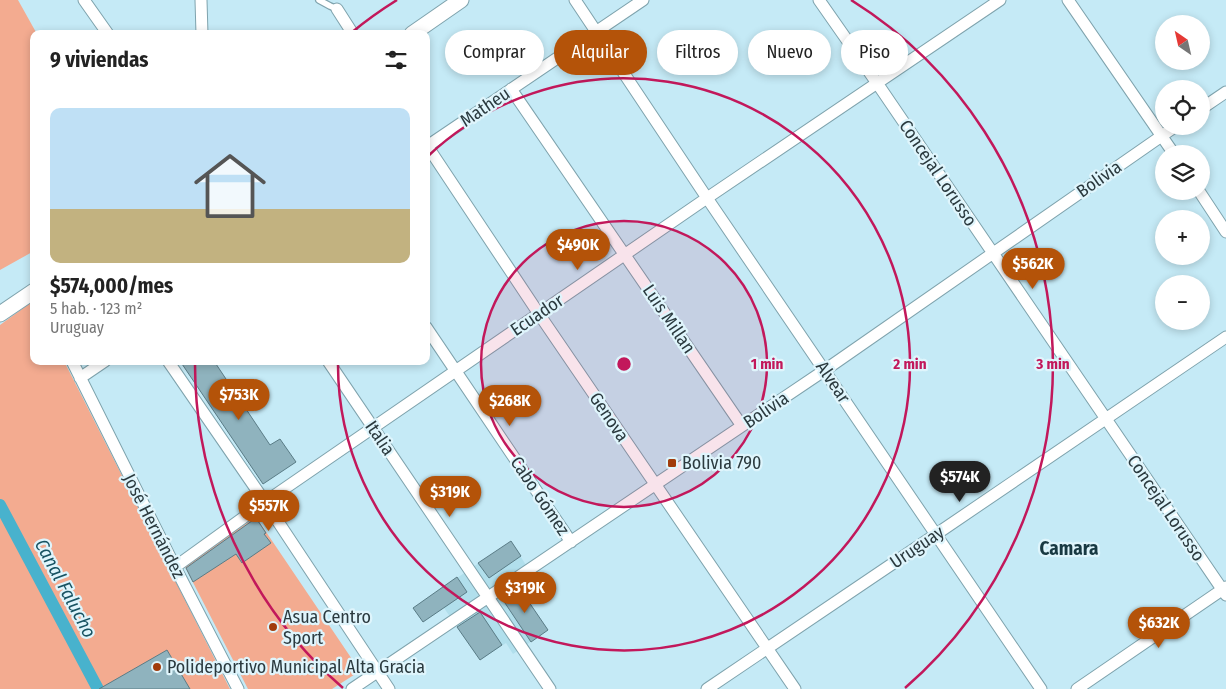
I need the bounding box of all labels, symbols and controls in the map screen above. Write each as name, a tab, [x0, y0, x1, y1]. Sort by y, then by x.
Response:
north arrow	[1155, 15, 1210, 70]
map controls	[1155, 15, 1210, 330]
chip: Comprar	[445, 30, 544, 75]
chip: Alquilar	[554, 30, 647, 75]
chip: Filtros	[657, 30, 738, 75]
chip: Nuevo	[748, 30, 831, 75]
chip: Piso	[841, 30, 908, 75]
icon: filters	[382, 46, 410, 74]
text: 9 viviendas	[50, 47, 148, 73]
button: locate	[1155, 80, 1210, 135]
street label: Matheu	[456, 82, 514, 132]
street label: Concejal Lorusso	[894, 116, 982, 230]
icon: home	[185, 141, 275, 231]
button: layers	[1155, 145, 1210, 200]
street label: Bolivia	[1072, 156, 1126, 202]
button: +	[1155, 210, 1210, 265]
pin: $490K	[543, 228, 613, 271]
text: $490K	[557, 235, 599, 254]
pin: $562K	[998, 248, 1068, 290]
text: $562K	[1013, 254, 1053, 273]
text: $574,000/mes	[50, 273, 173, 299]
button: −	[1155, 275, 1210, 330]
street label: Luis Millan	[638, 280, 700, 358]
street label: Ecuador	[506, 289, 568, 341]
text: 5 hab. · 123 m²	[50, 299, 142, 318]
text: Uruguay	[50, 318, 104, 337]
centre of rings	[615, 355, 633, 373]
text: 1 min	[751, 355, 783, 373]
text: 2 min	[892, 355, 927, 373]
text: 3 min	[1035, 355, 1070, 373]
street label: Alvear	[811, 357, 855, 408]
pin: $753K	[204, 378, 274, 421]
pin: $268K	[475, 384, 545, 427]
text: $753K	[220, 385, 258, 404]
street label: Bolivia	[739, 387, 793, 433]
street label: Genova	[585, 388, 634, 446]
text: $268K	[489, 391, 531, 410]
street label: Italia	[360, 416, 400, 460]
street label: Concejal Lorusso	[1122, 451, 1210, 565]
street label: Cabo Gómez	[506, 452, 574, 540]
place label: Bolivia 790	[682, 452, 761, 474]
marker: Bolivia 790	[666, 457, 678, 469]
pin: $574K	[925, 460, 995, 503]
text: $574K	[940, 467, 980, 486]
street label: José Hernández	[118, 470, 190, 582]
pin: $319K	[415, 476, 485, 518]
text: $319K	[430, 482, 470, 501]
pin: $557K	[234, 490, 304, 532]
text: $557K	[249, 496, 289, 515]
street label: Uruguay	[886, 521, 948, 573]
water label: Canal Falucho	[30, 535, 101, 642]
district label: Camara	[1040, 537, 1099, 560]
pin: $319K	[490, 572, 560, 614]
text: $319K	[505, 578, 545, 597]
place label: Asua Centro Sport	[283, 606, 371, 649]
pin: $632K	[1124, 606, 1194, 649]
text: $632K	[1139, 613, 1179, 632]
marker: Asua Centro Sport	[267, 621, 279, 633]
place label: Polideportivo Municipal Alta Gracia	[167, 656, 425, 678]
marker: Polideportivo Municipal Alta Gracia	[151, 661, 163, 673]

